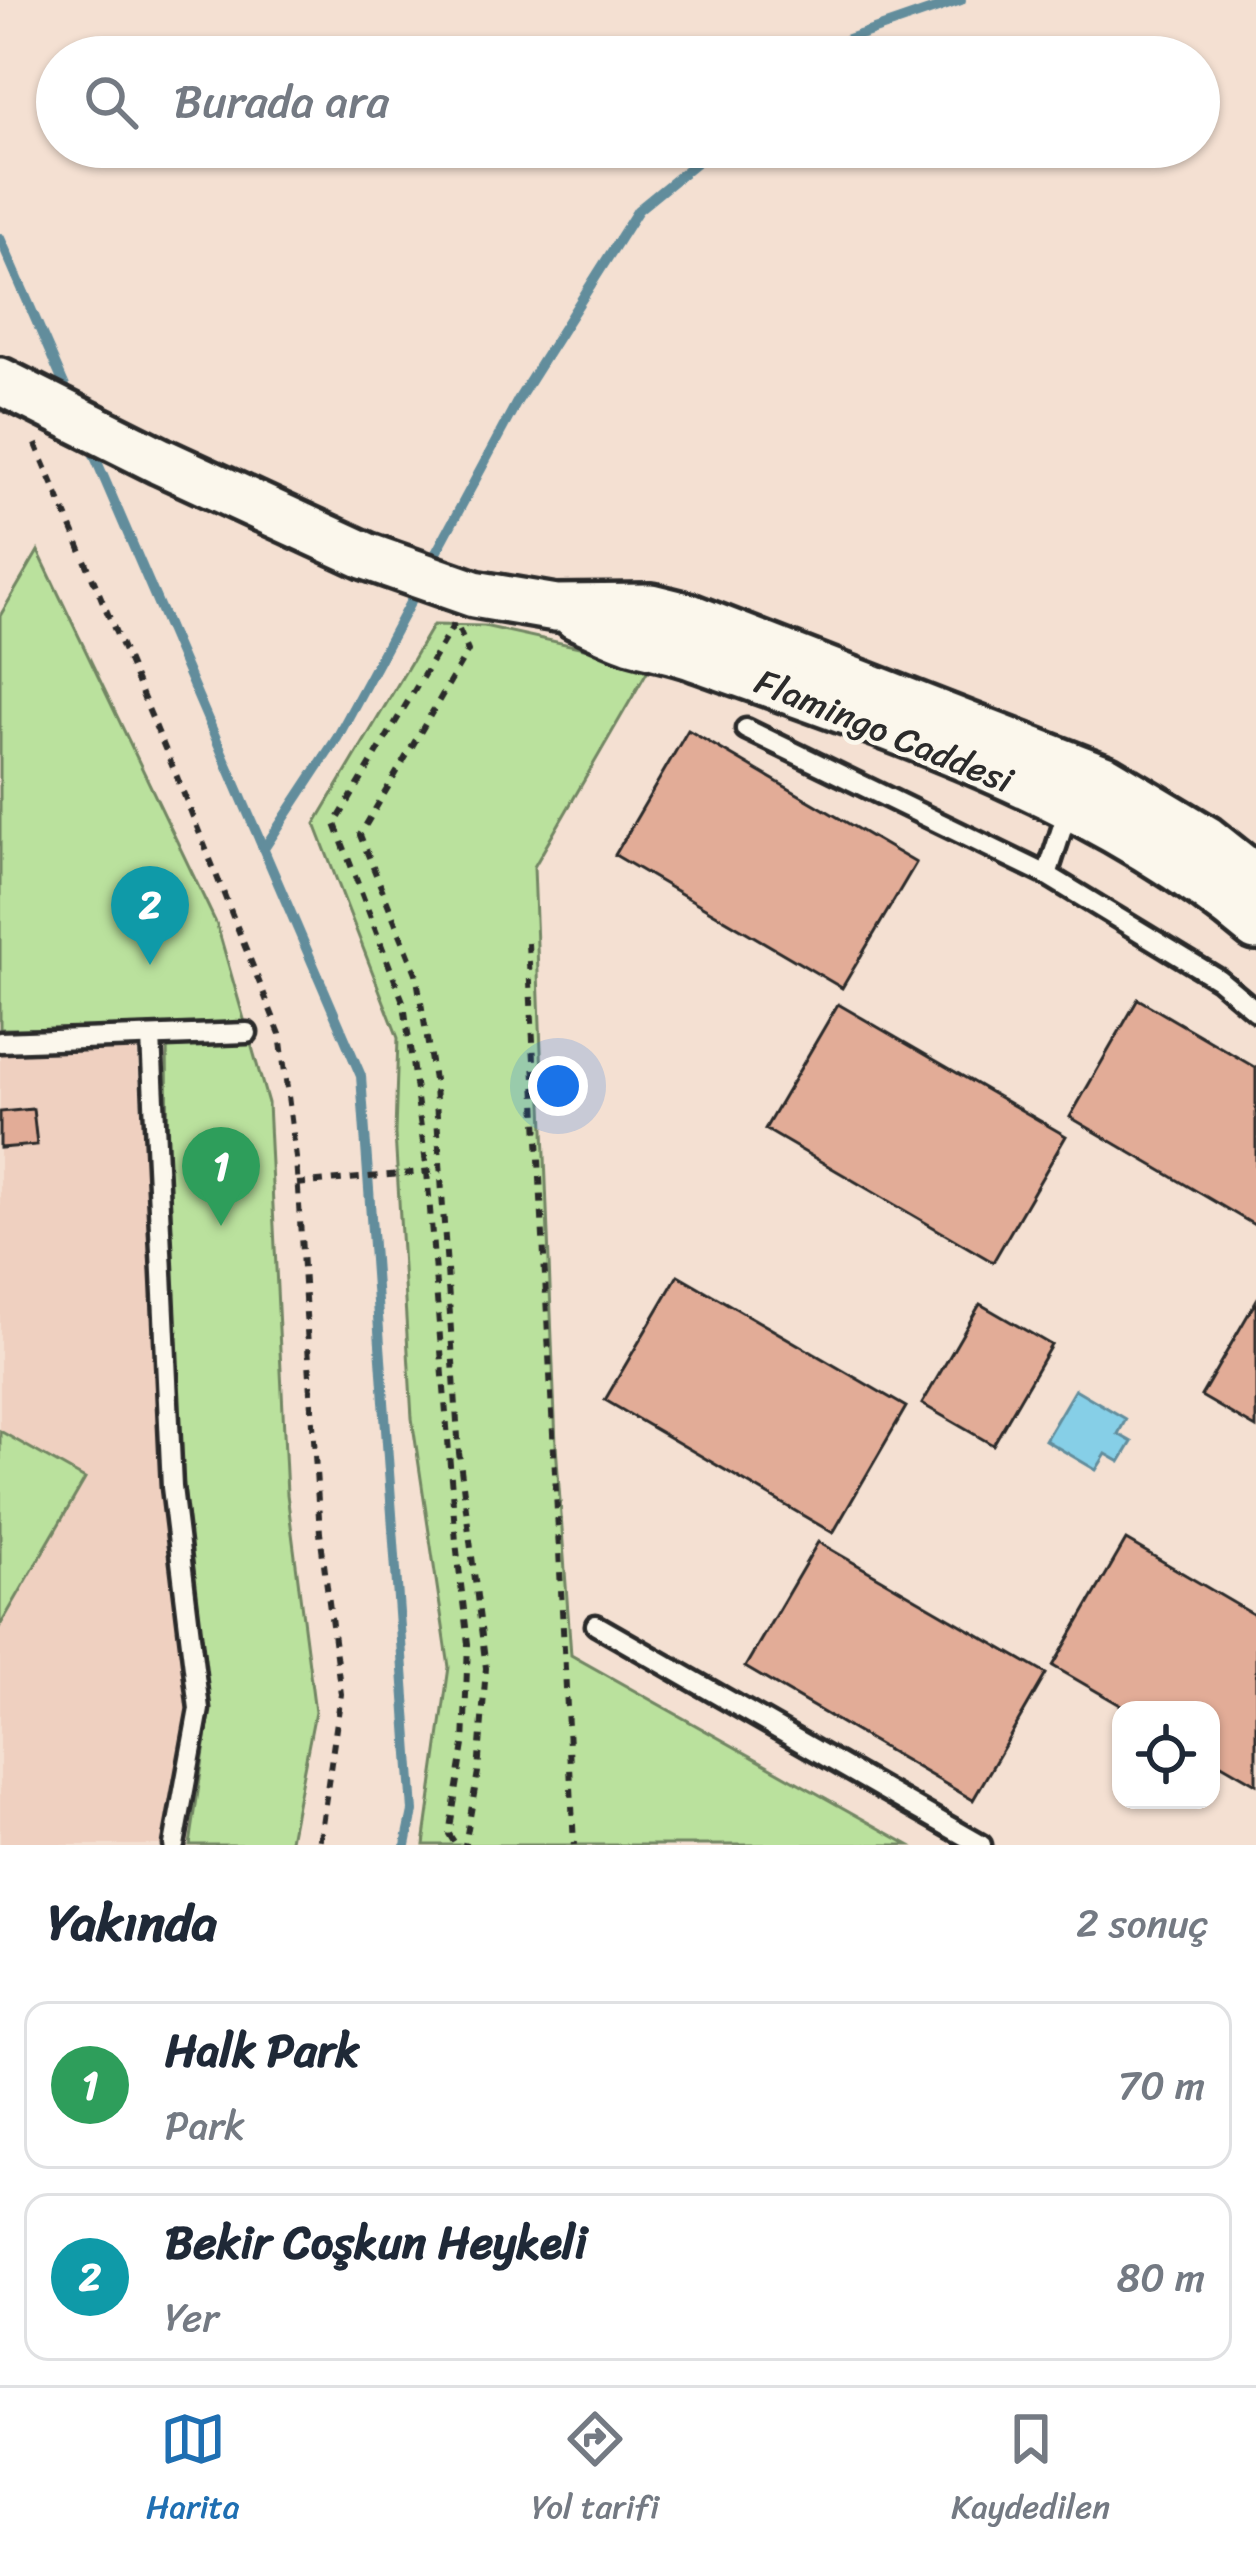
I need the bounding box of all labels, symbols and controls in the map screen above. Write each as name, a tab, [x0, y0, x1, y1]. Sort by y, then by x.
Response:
search box	[36, 36, 1220, 168]
text: Burada ara	[174, 62, 389, 142]
icon: search	[78, 69, 144, 135]
street label: Flamingo Caddesi	[745, 650, 1024, 812]
pin: 2	[111, 866, 189, 965]
your location	[528, 1056, 588, 1116]
pin: 1	[182, 1127, 260, 1226]
map controls	[1112, 1701, 1220, 1809]
button: locate	[1112, 1701, 1220, 1809]
text: Yakında	[48, 1878, 217, 1968]
text: 2 sonuç	[1076, 1889, 1208, 1958]
text: Halk Park	[165, 2011, 359, 2091]
text: 1	[82, 2051, 98, 2120]
text: 70 m	[1118, 2051, 1205, 2120]
text: Park	[165, 2091, 245, 2160]
text: Bekir Coşkun Heykeli	[165, 2203, 587, 2283]
text: 2	[79, 2243, 101, 2312]
text: 80 m	[1117, 2243, 1205, 2312]
text: Yer	[165, 2283, 218, 2352]
tab: Harita	[146, 2406, 240, 2536]
tab: Yol tarifi	[532, 2406, 659, 2536]
tab: Kaydedilen	[951, 2406, 1110, 2536]

